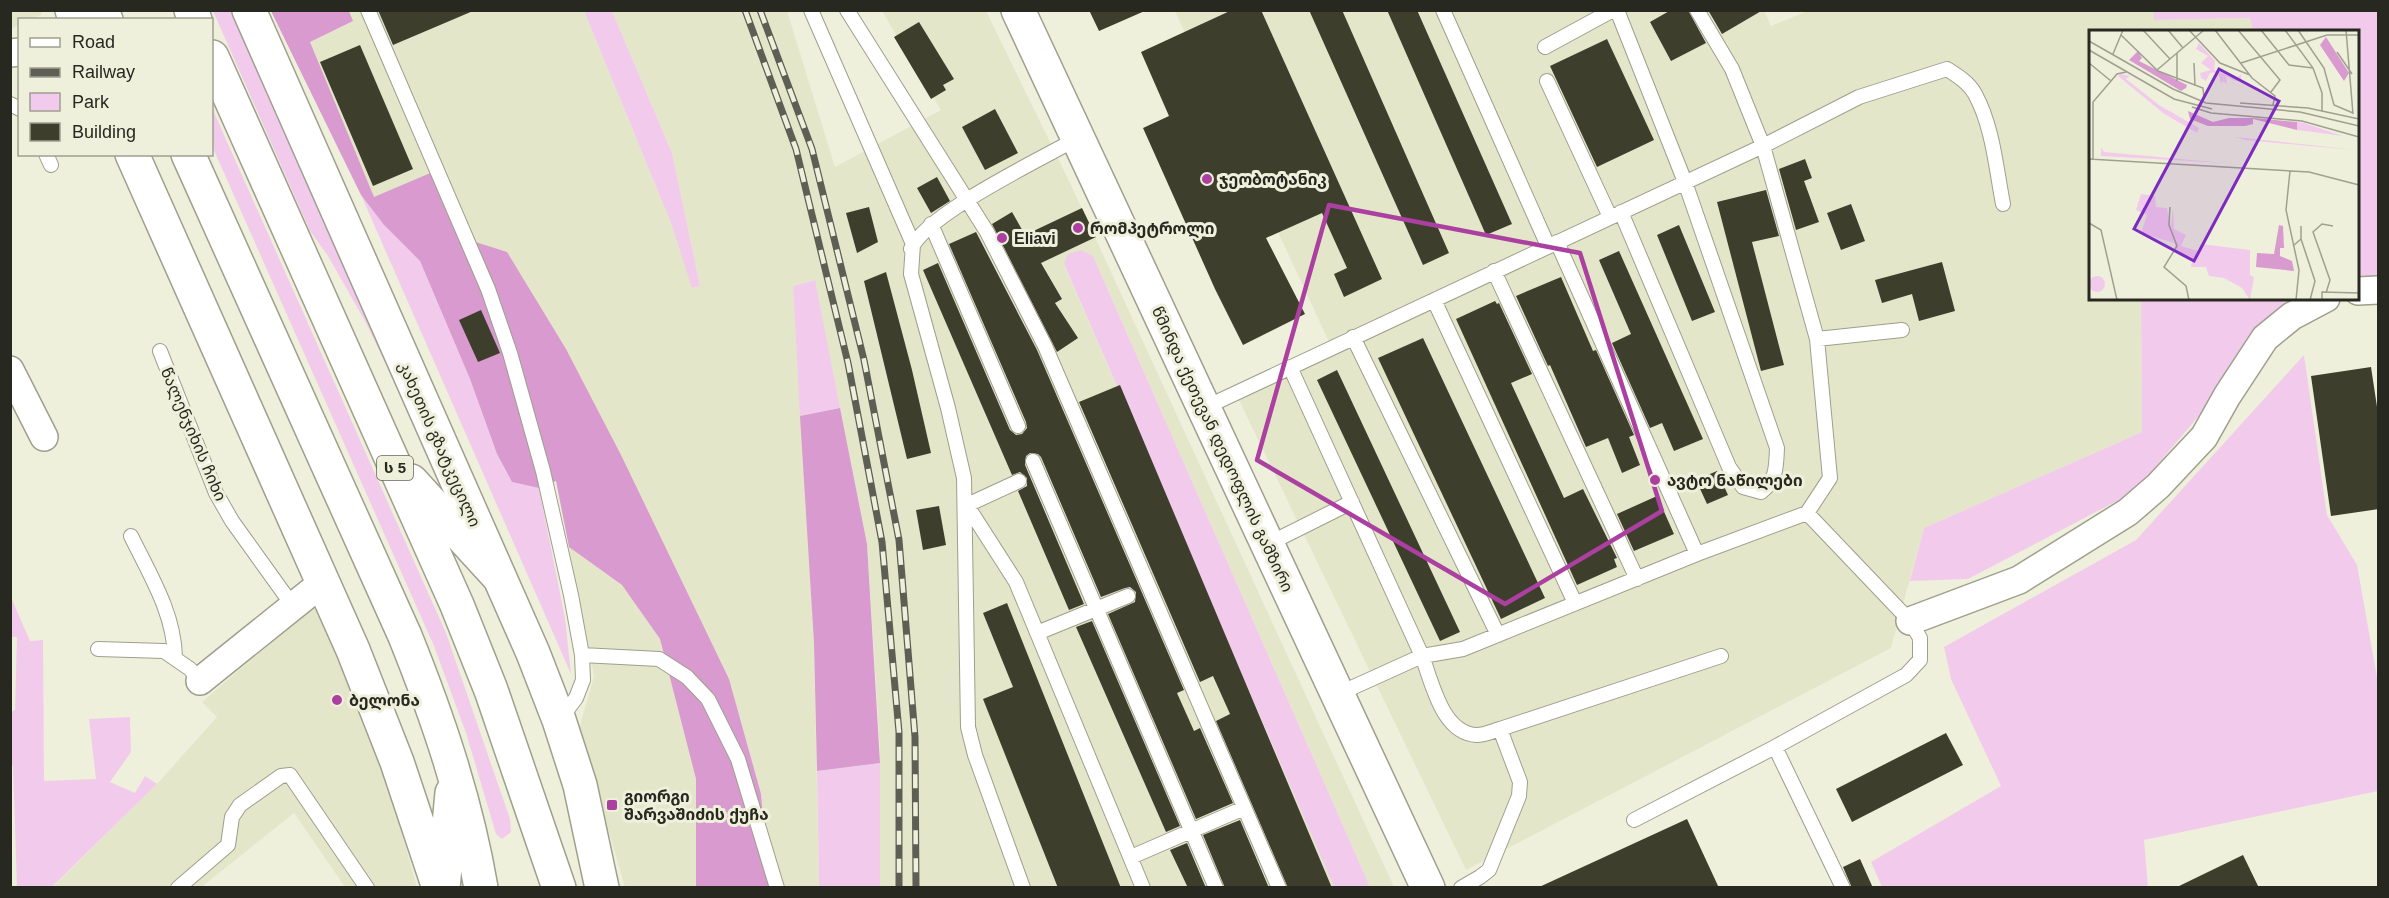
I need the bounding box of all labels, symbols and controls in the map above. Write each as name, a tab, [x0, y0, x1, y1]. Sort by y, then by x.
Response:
legend	[18, 18, 213, 156]
inset map	[2089, 30, 2359, 300]
text: Road	[72, 32, 115, 52]
text: Railway	[72, 62, 135, 82]
text: Park	[72, 92, 110, 112]
text: Building	[72, 122, 136, 142]
place label: ჯეობოტანიკ	[1219, 171, 1327, 189]
marker: ჯეობოტანიკ	[1200, 172, 1214, 186]
place label: რომპეტროლი	[1090, 220, 1214, 239]
marker: რომპეტროლი	[1071, 221, 1085, 235]
place label: Eliavi	[1014, 230, 1056, 247]
marker: Eliavi	[995, 231, 1009, 245]
street label: წმინდა ქეთევან დედოფლის გამზირი	[1147, 304, 1296, 596]
street label: კახეთის გზატკეცილი	[394, 359, 484, 530]
street label: წალენჯიხის ჩიხი	[156, 365, 229, 504]
road number: ს 5	[377, 456, 413, 480]
place label: ავტო ნაწილები	[1667, 472, 1803, 491]
marker: ავტო ნაწილები	[1648, 473, 1662, 487]
place label: ბელონა	[349, 692, 420, 711]
marker: ბელონა	[330, 693, 344, 707]
place label: გიორგი შარვაშიძის ქუჩა	[624, 788, 769, 824]
marker: გიორგი შარვაშიძის ქუჩა	[605, 798, 619, 812]

